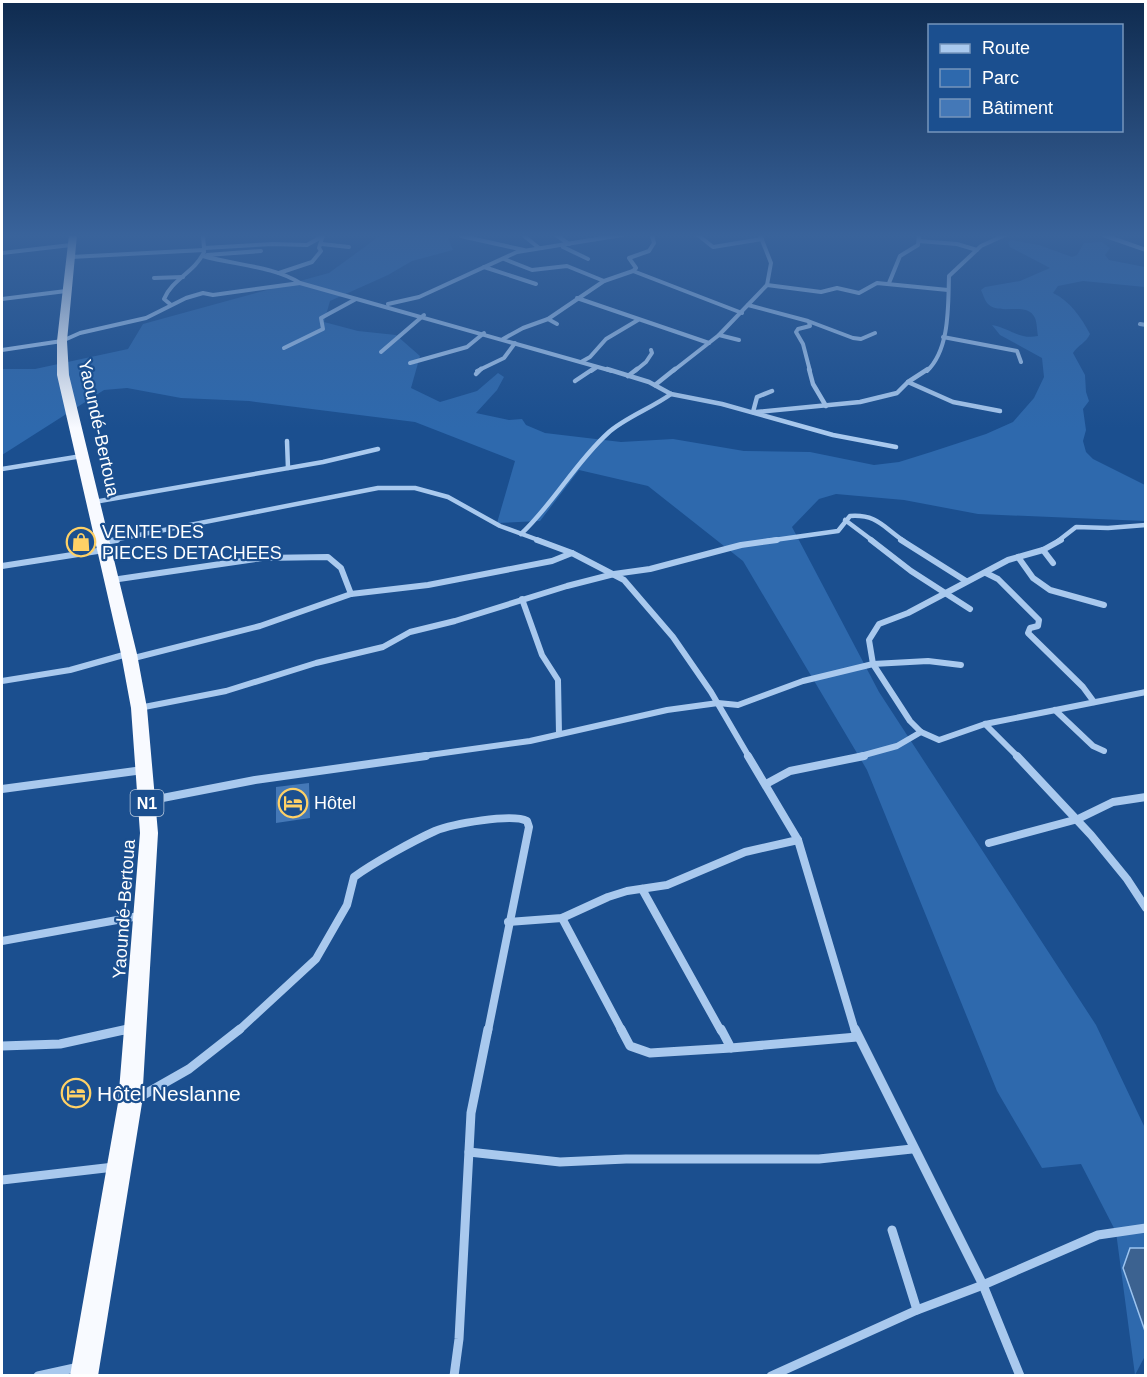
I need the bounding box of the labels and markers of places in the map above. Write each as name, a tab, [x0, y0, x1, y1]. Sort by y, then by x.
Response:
place label: VENTE DES PIECES DETACHEES	[102, 522, 282, 563]
shop icon: VENTE DES PIECES DETACHEES	[65, 526, 97, 558]
hotel icon: Hôtel	[277, 787, 309, 819]
place label: Hôtel	[314, 793, 356, 813]
hotel icon: Hôtel Neslanne	[60, 1077, 92, 1109]
place label: Hôtel Neslanne	[97, 1082, 241, 1105]

